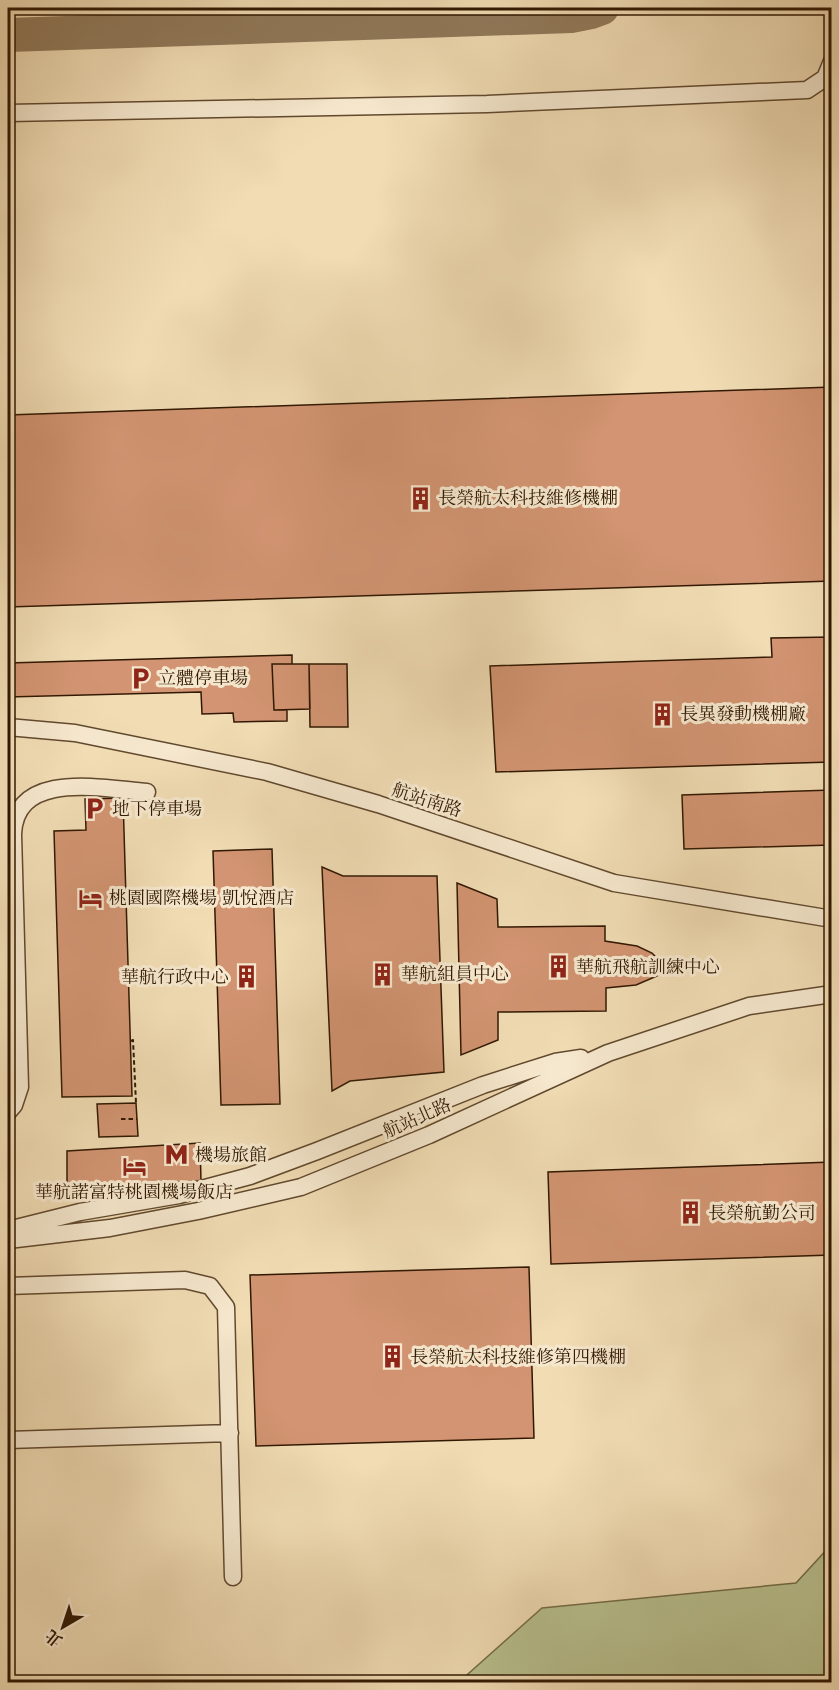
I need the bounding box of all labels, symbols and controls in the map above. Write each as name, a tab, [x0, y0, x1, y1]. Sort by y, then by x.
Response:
building icon: 長榮航太科技維修機棚	[407, 485, 433, 511]
place label: 長榮航太科技維修機棚	[438, 488, 618, 508]
parking icon: 立體停車場	[127, 665, 153, 691]
place label: 立體停車場	[158, 668, 248, 688]
building icon: 長異發動機棚廠	[649, 701, 675, 727]
place label: 長異發動機棚廠	[680, 704, 806, 724]
street label: 航站南路	[390, 779, 464, 821]
parking icon: 地下停車場	[81, 796, 107, 822]
place label: 地下停車場	[112, 799, 202, 819]
hotel icon: 桃園國際機場 凱悅酒店	[78, 885, 104, 911]
place label: 桃園國際機場 凱悅酒店	[109, 888, 294, 908]
building icon: 華航飛航訓練中心	[545, 954, 571, 980]
place label: 華航飛航訓練中心	[576, 957, 720, 977]
building icon: 華航組員中心	[370, 961, 396, 987]
building icon: 華航行政中心	[234, 964, 260, 990]
place label: 華航組員中心	[401, 964, 509, 984]
place label: 華航行政中心	[121, 967, 229, 987]
street label: 航站北路	[380, 1094, 454, 1142]
metro station icon: 機場旅館	[164, 1142, 190, 1168]
place label: 機場旅館	[195, 1145, 267, 1165]
hotel icon: 華航諾富特桃園機場飯店	[121, 1153, 147, 1179]
place label: 華航諾富特桃園機場飯店	[35, 1182, 233, 1202]
building icon: 長榮航勤公司	[677, 1200, 703, 1226]
place label: 長榮航勤公司	[708, 1203, 816, 1223]
building icon: 長榮航太科技維修第四機棚	[379, 1344, 405, 1370]
place label: 長榮航太科技維修第四機棚	[410, 1347, 626, 1367]
north arrow	[33, 1597, 93, 1657]
text: 北	[42, 1626, 66, 1650]

